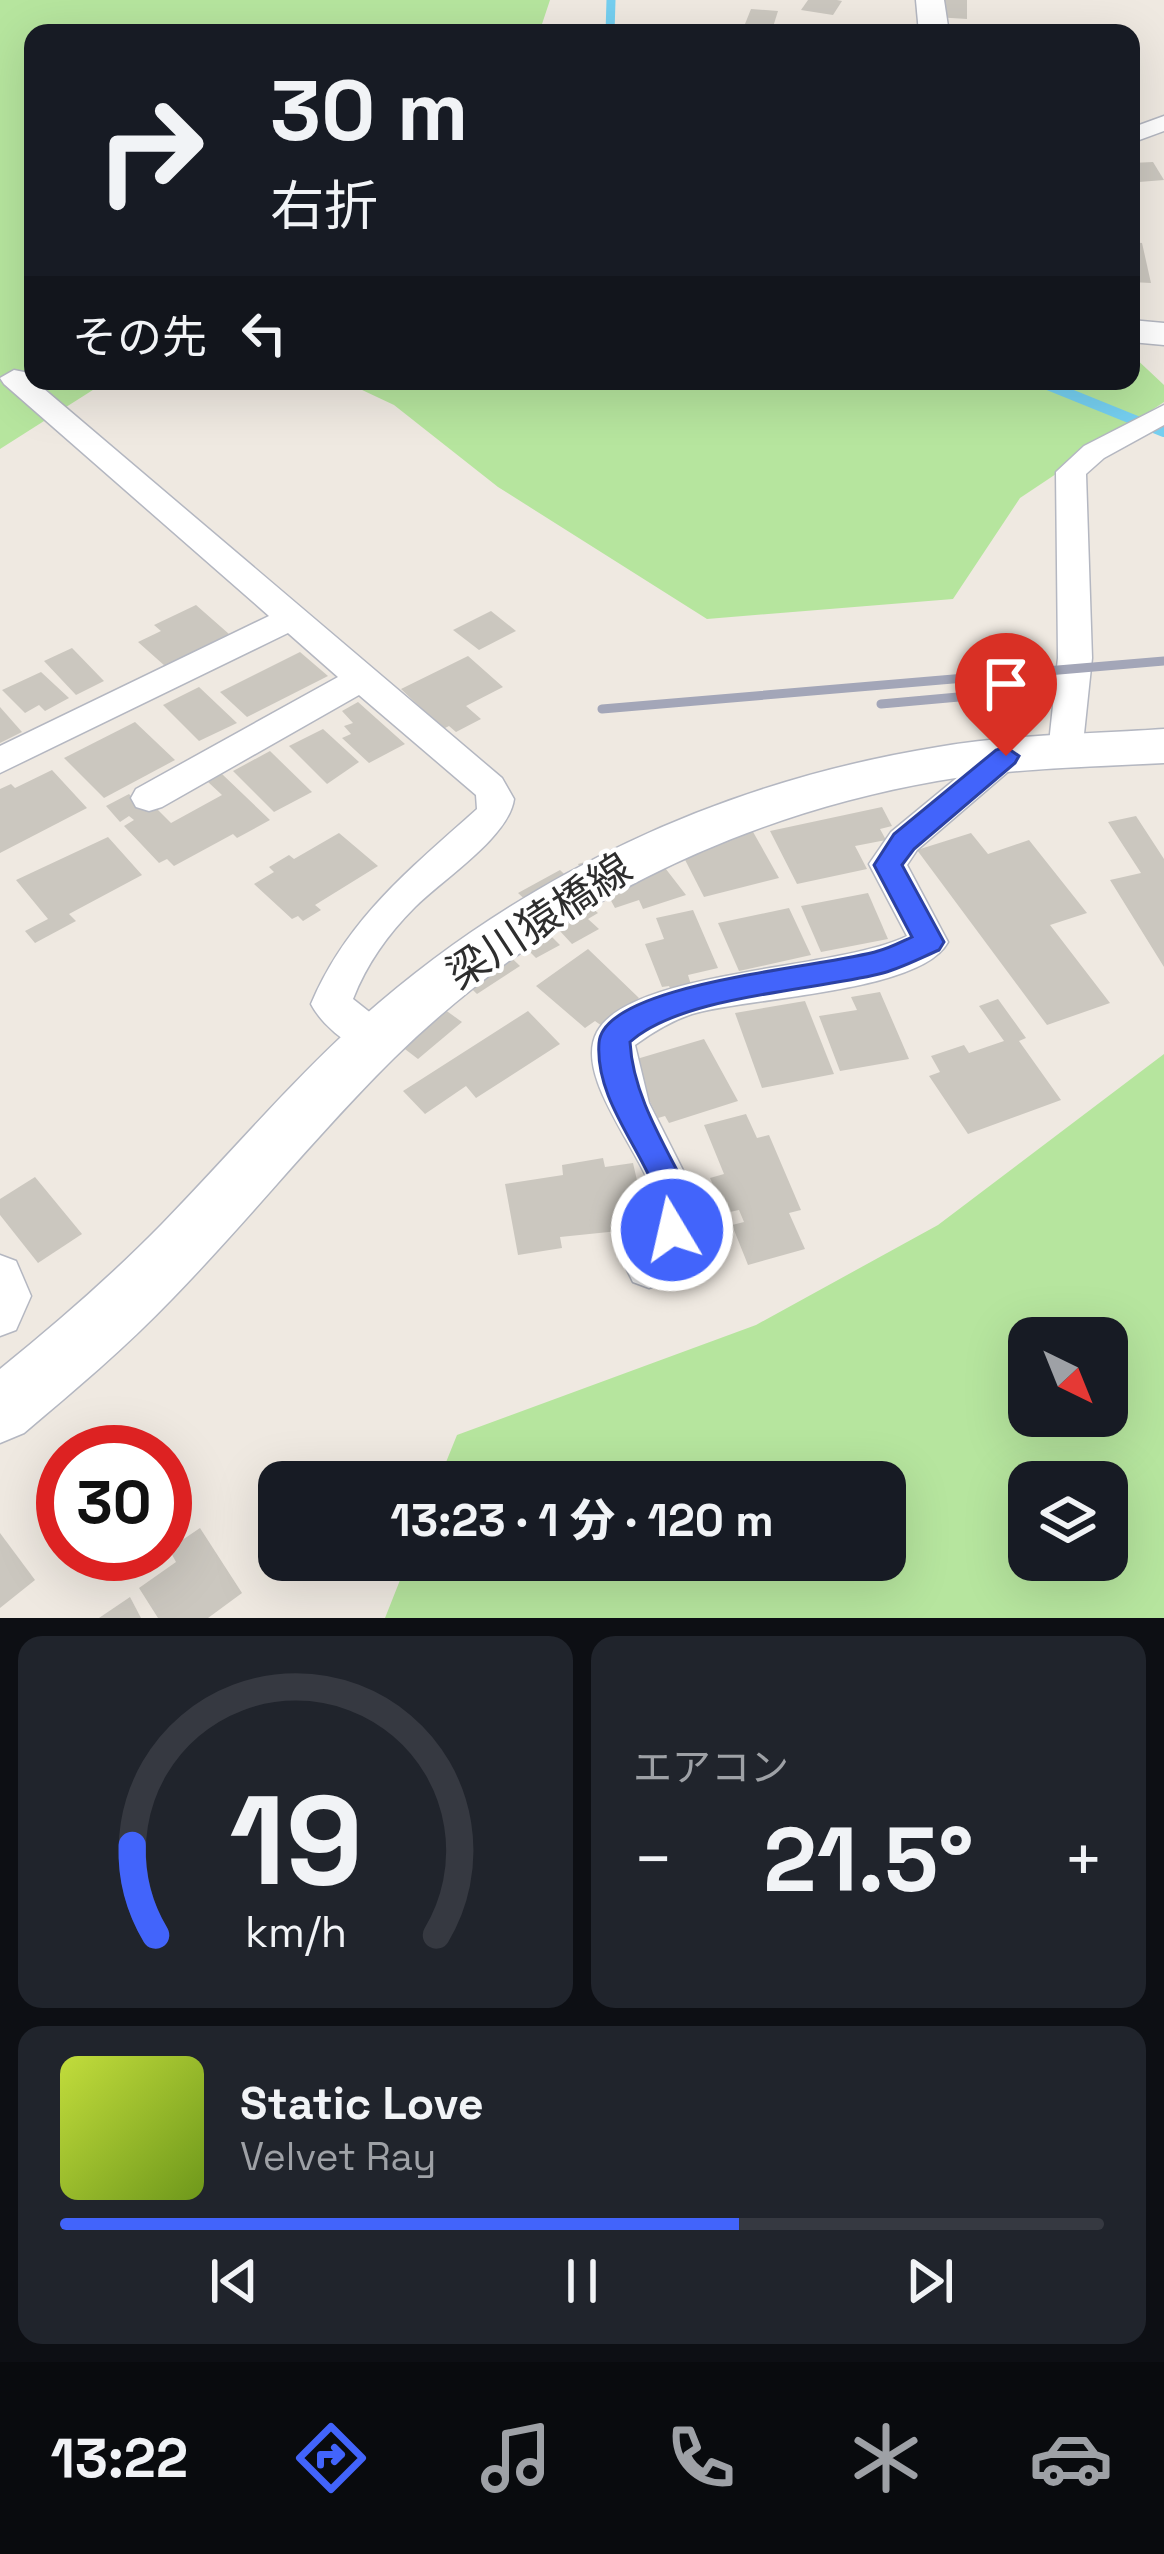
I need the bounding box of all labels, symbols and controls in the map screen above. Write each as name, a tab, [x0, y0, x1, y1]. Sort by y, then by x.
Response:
text: 30 m	[270, 57, 469, 165]
icon: right	[72, 72, 228, 228]
text: 右折	[270, 172, 378, 241]
icon: left	[231, 300, 297, 366]
text: その先	[72, 309, 207, 366]
pin	[955, 633, 1057, 756]
icon: arrive	[973, 651, 1039, 717]
street label: 梁川猿橋線	[437, 842, 641, 1000]
position arrow	[609, 1167, 735, 1293]
north arrow	[1008, 1317, 1128, 1437]
map controls	[1008, 1317, 1128, 1581]
speed limit sign: 30	[36, 1425, 192, 1581]
button: layers	[1008, 1461, 1128, 1581]
text: 13:23 · 1 分 · 120 m	[390, 1492, 774, 1549]
text: エアコン	[633, 1743, 789, 1792]
text: 19	[229, 1761, 362, 1920]
text: 21.5°	[763, 1802, 974, 1917]
text: −	[633, 1817, 674, 1901]
text: +	[1063, 1817, 1104, 1901]
text: km/h	[244, 1905, 347, 1960]
text: Static Love	[240, 2075, 484, 2132]
text: Velvet Ray	[240, 2132, 436, 2181]
icon: previous	[201, 2248, 267, 2314]
icon: pause	[549, 2248, 615, 2314]
icon: next	[897, 2248, 963, 2314]
icon: directions	[289, 2416, 373, 2500]
icon: music	[474, 2416, 558, 2500]
icon: phone	[659, 2416, 743, 2500]
icon: climate	[844, 2416, 928, 2500]
icon: car	[1029, 2416, 1113, 2500]
text: 13:22	[51, 2424, 188, 2493]

